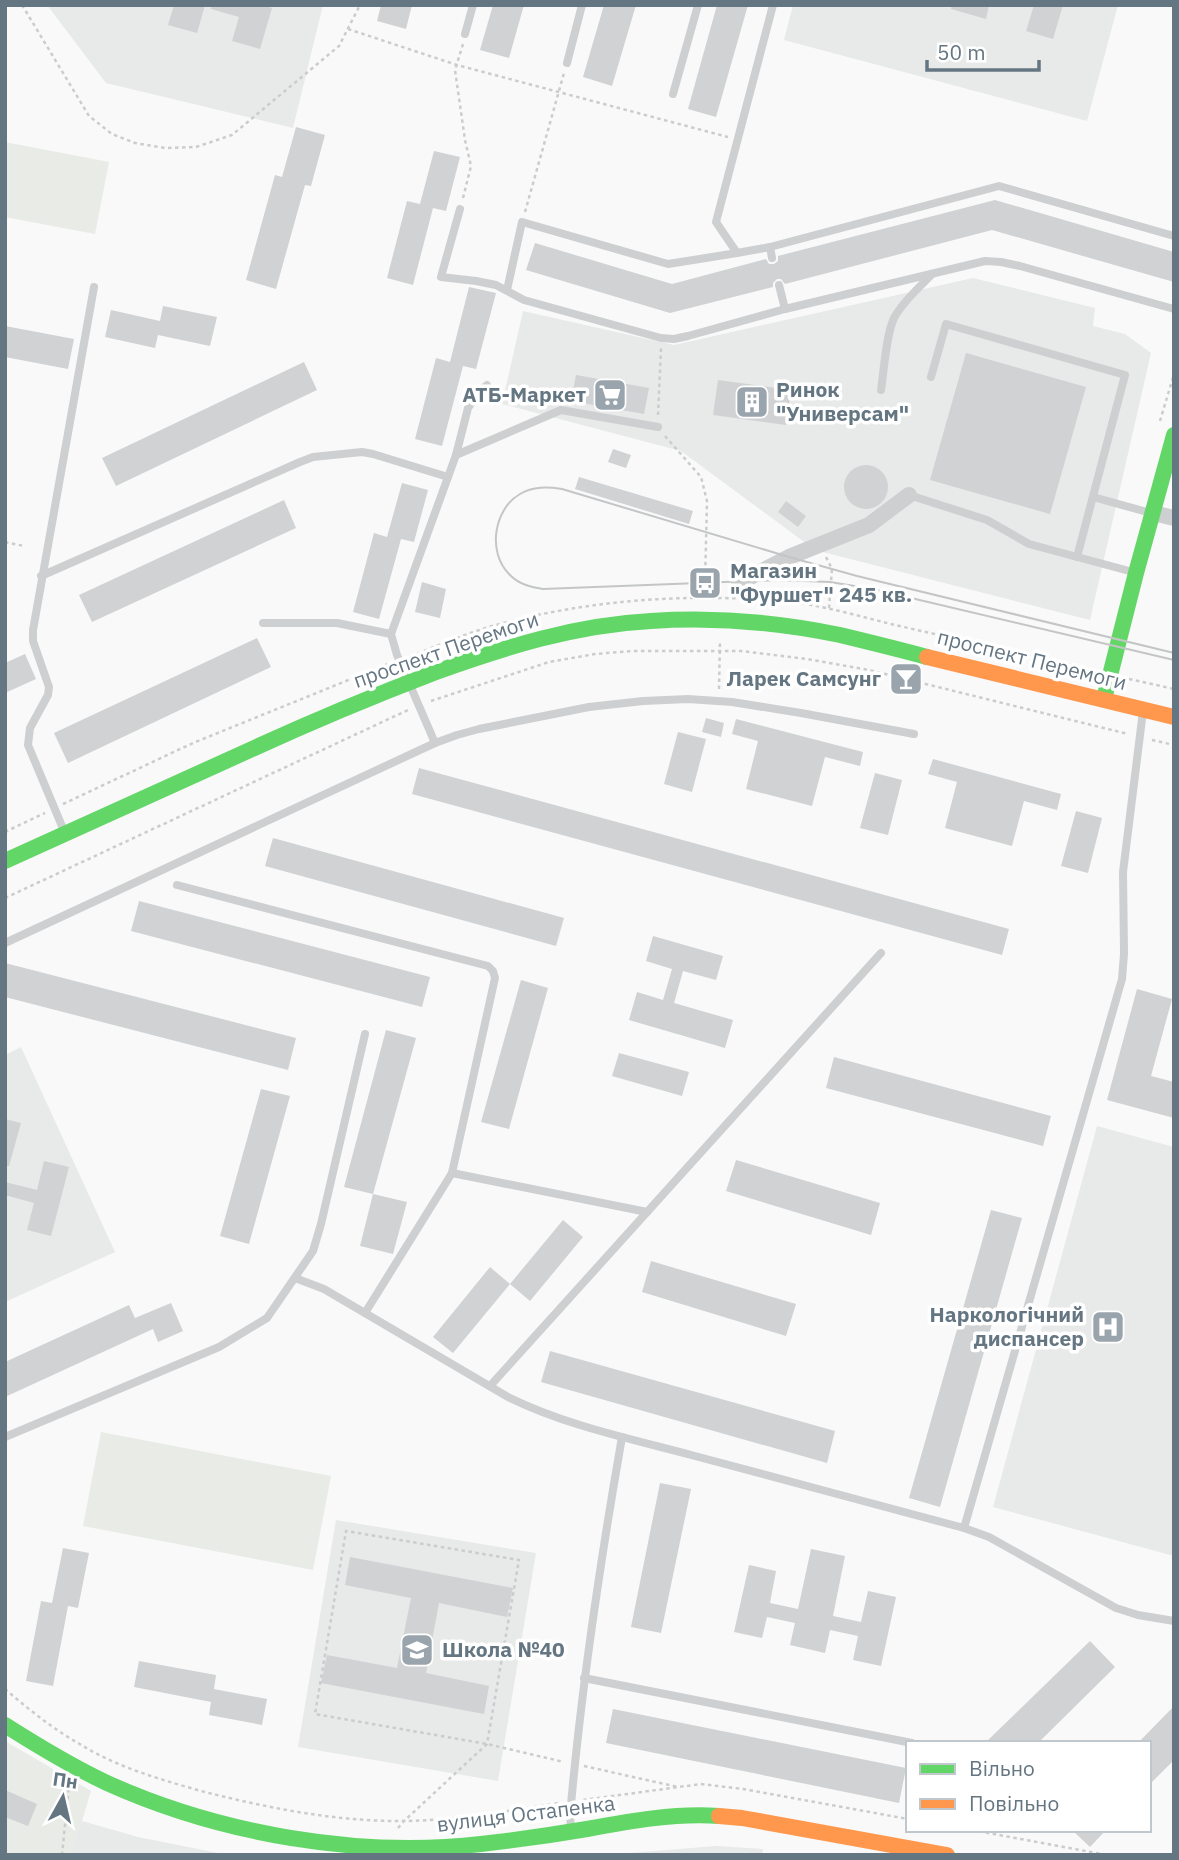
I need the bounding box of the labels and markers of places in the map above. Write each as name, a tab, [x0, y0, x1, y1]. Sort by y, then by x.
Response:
place label: Ринок "Универсам"	[776, 375, 909, 427]
supermarket icon: АТБ-Маркет	[591, 376, 629, 414]
place label: АТБ-Маркет	[462, 380, 586, 408]
building icon: Ринок "Универсам"	[733, 383, 771, 421]
place label: Магазин "Фуршет" 245 кв.	[730, 556, 912, 608]
bus stop icon: Магазин "Фуршет" 245 кв.	[686, 564, 724, 602]
bar icon: Ларек Самсунг	[887, 660, 925, 698]
place label: Ларек Самсунг	[726, 664, 881, 692]
place label: Наркологічний диспансер	[930, 1300, 1084, 1352]
hospital icon: Наркологічний диспансер	[1089, 1308, 1127, 1346]
school or university icon: Школа №40	[398, 1631, 436, 1669]
place label: Школа №40	[442, 1635, 565, 1663]

